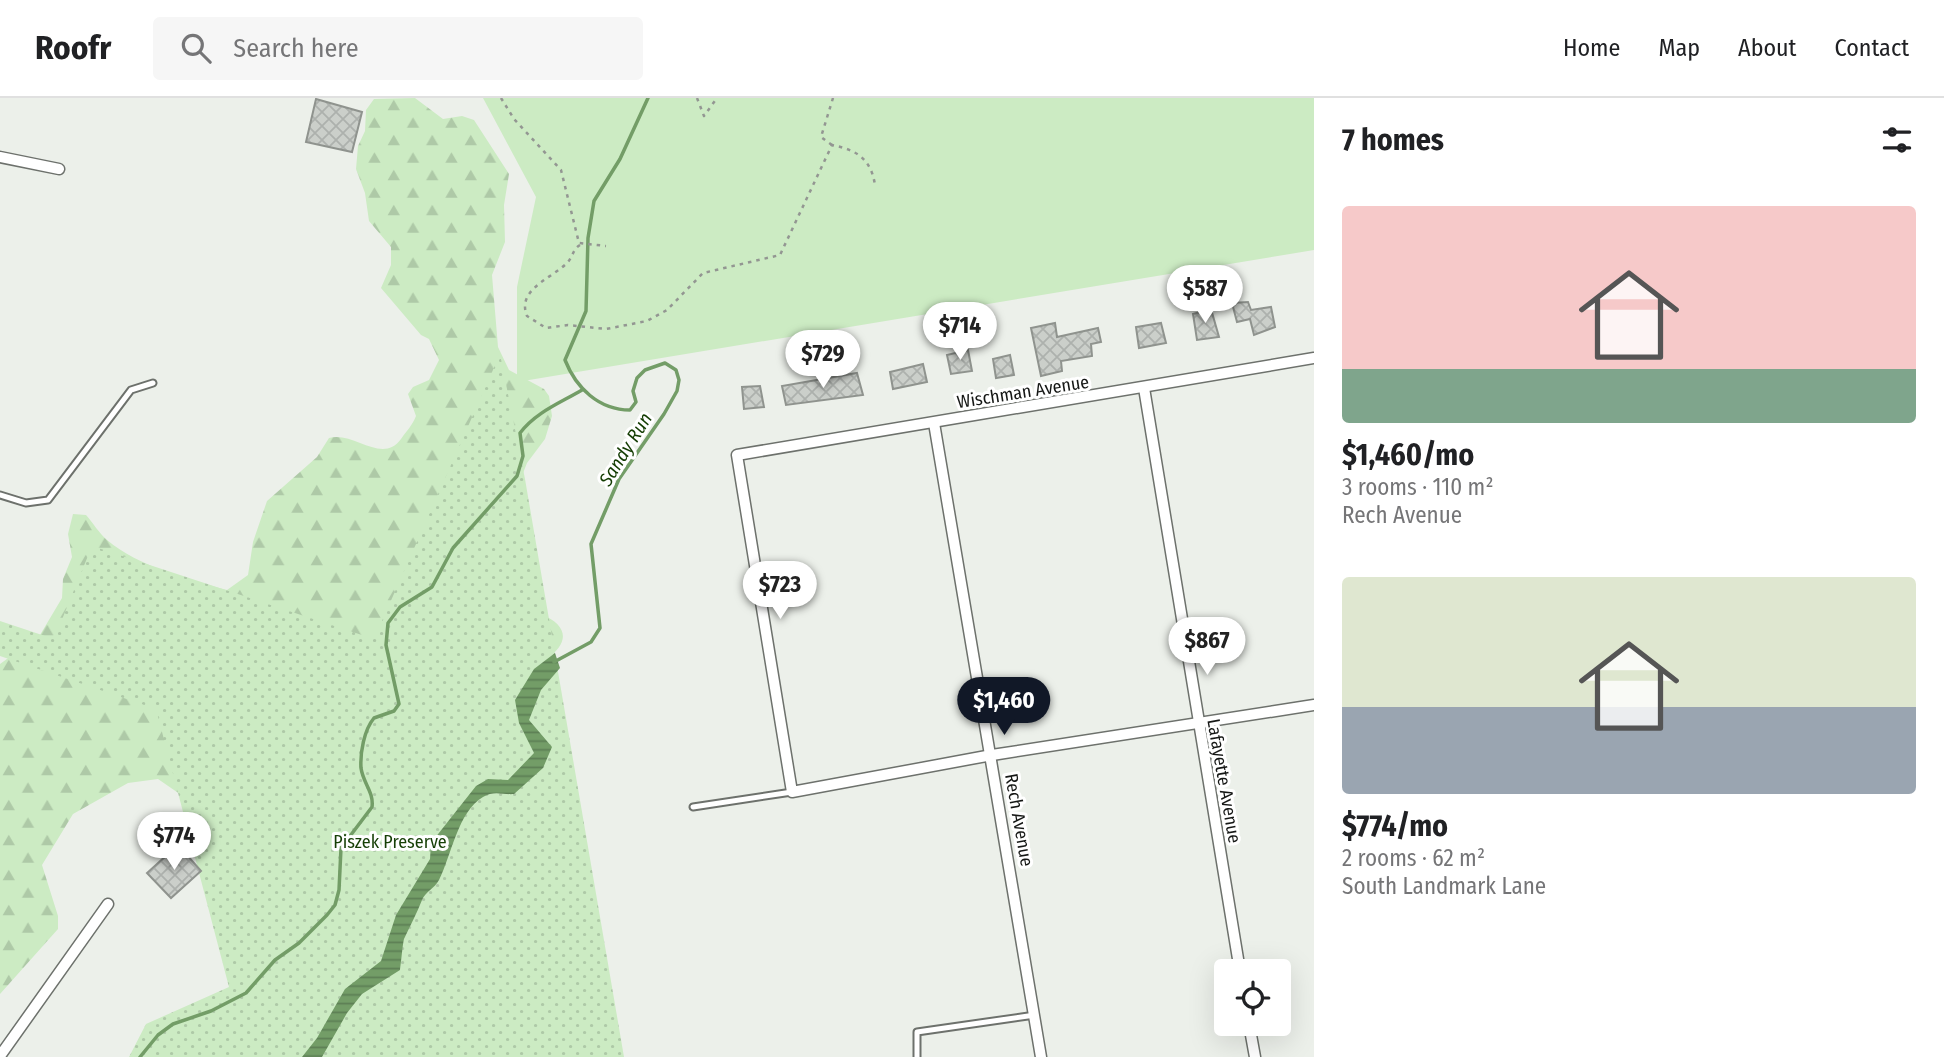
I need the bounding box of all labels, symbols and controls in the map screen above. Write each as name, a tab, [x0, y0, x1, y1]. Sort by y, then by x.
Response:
search box	[153, 17, 643, 80]
text: Roofr	[35, 28, 111, 68]
icon: search	[177, 29, 215, 67]
text: Search here	[233, 33, 359, 64]
text: Home	[1563, 34, 1620, 62]
text: Map	[1658, 34, 1700, 62]
text: About	[1738, 34, 1796, 62]
text: Contact	[1834, 34, 1909, 62]
icon: filters	[1878, 121, 1916, 159]
text: 7 homes	[1342, 122, 1444, 158]
icon: home	[1566, 252, 1692, 378]
pin: $587	[1164, 266, 1246, 325]
text: $587	[1183, 274, 1227, 302]
pin: $714	[919, 302, 1001, 362]
text: $714	[939, 311, 981, 339]
pin: $729	[782, 330, 864, 390]
text: $729	[801, 339, 845, 367]
street label: Wischman Avenue	[955, 371, 1091, 413]
water label: Sandy Run	[593, 408, 657, 491]
text: $1,460/mo	[1342, 437, 1474, 473]
text: 3 rooms · 110 m²	[1342, 473, 1493, 501]
text: Rech Avenue	[1342, 501, 1462, 529]
pin: $723	[739, 561, 821, 621]
text: $723	[759, 570, 801, 598]
pin: $867	[1166, 618, 1248, 677]
icon: home	[1566, 623, 1692, 749]
text: $867	[1184, 626, 1230, 654]
pin: $1,460	[947, 678, 1061, 737]
text: $1,460	[973, 686, 1035, 714]
street label: Lafayette Avenue	[1202, 717, 1246, 845]
street label: Rech Avenue	[1000, 772, 1038, 868]
text: $774/mo	[1342, 808, 1448, 844]
pin: $774	[133, 812, 215, 872]
text: $774	[153, 821, 195, 849]
park label: Piszek Preserve	[333, 831, 447, 853]
text: 2 rooms · 62 m²	[1342, 844, 1485, 872]
text: South Landmark Lane	[1342, 872, 1546, 900]
map controls	[1214, 959, 1291, 1036]
button: locate	[1214, 959, 1291, 1036]

